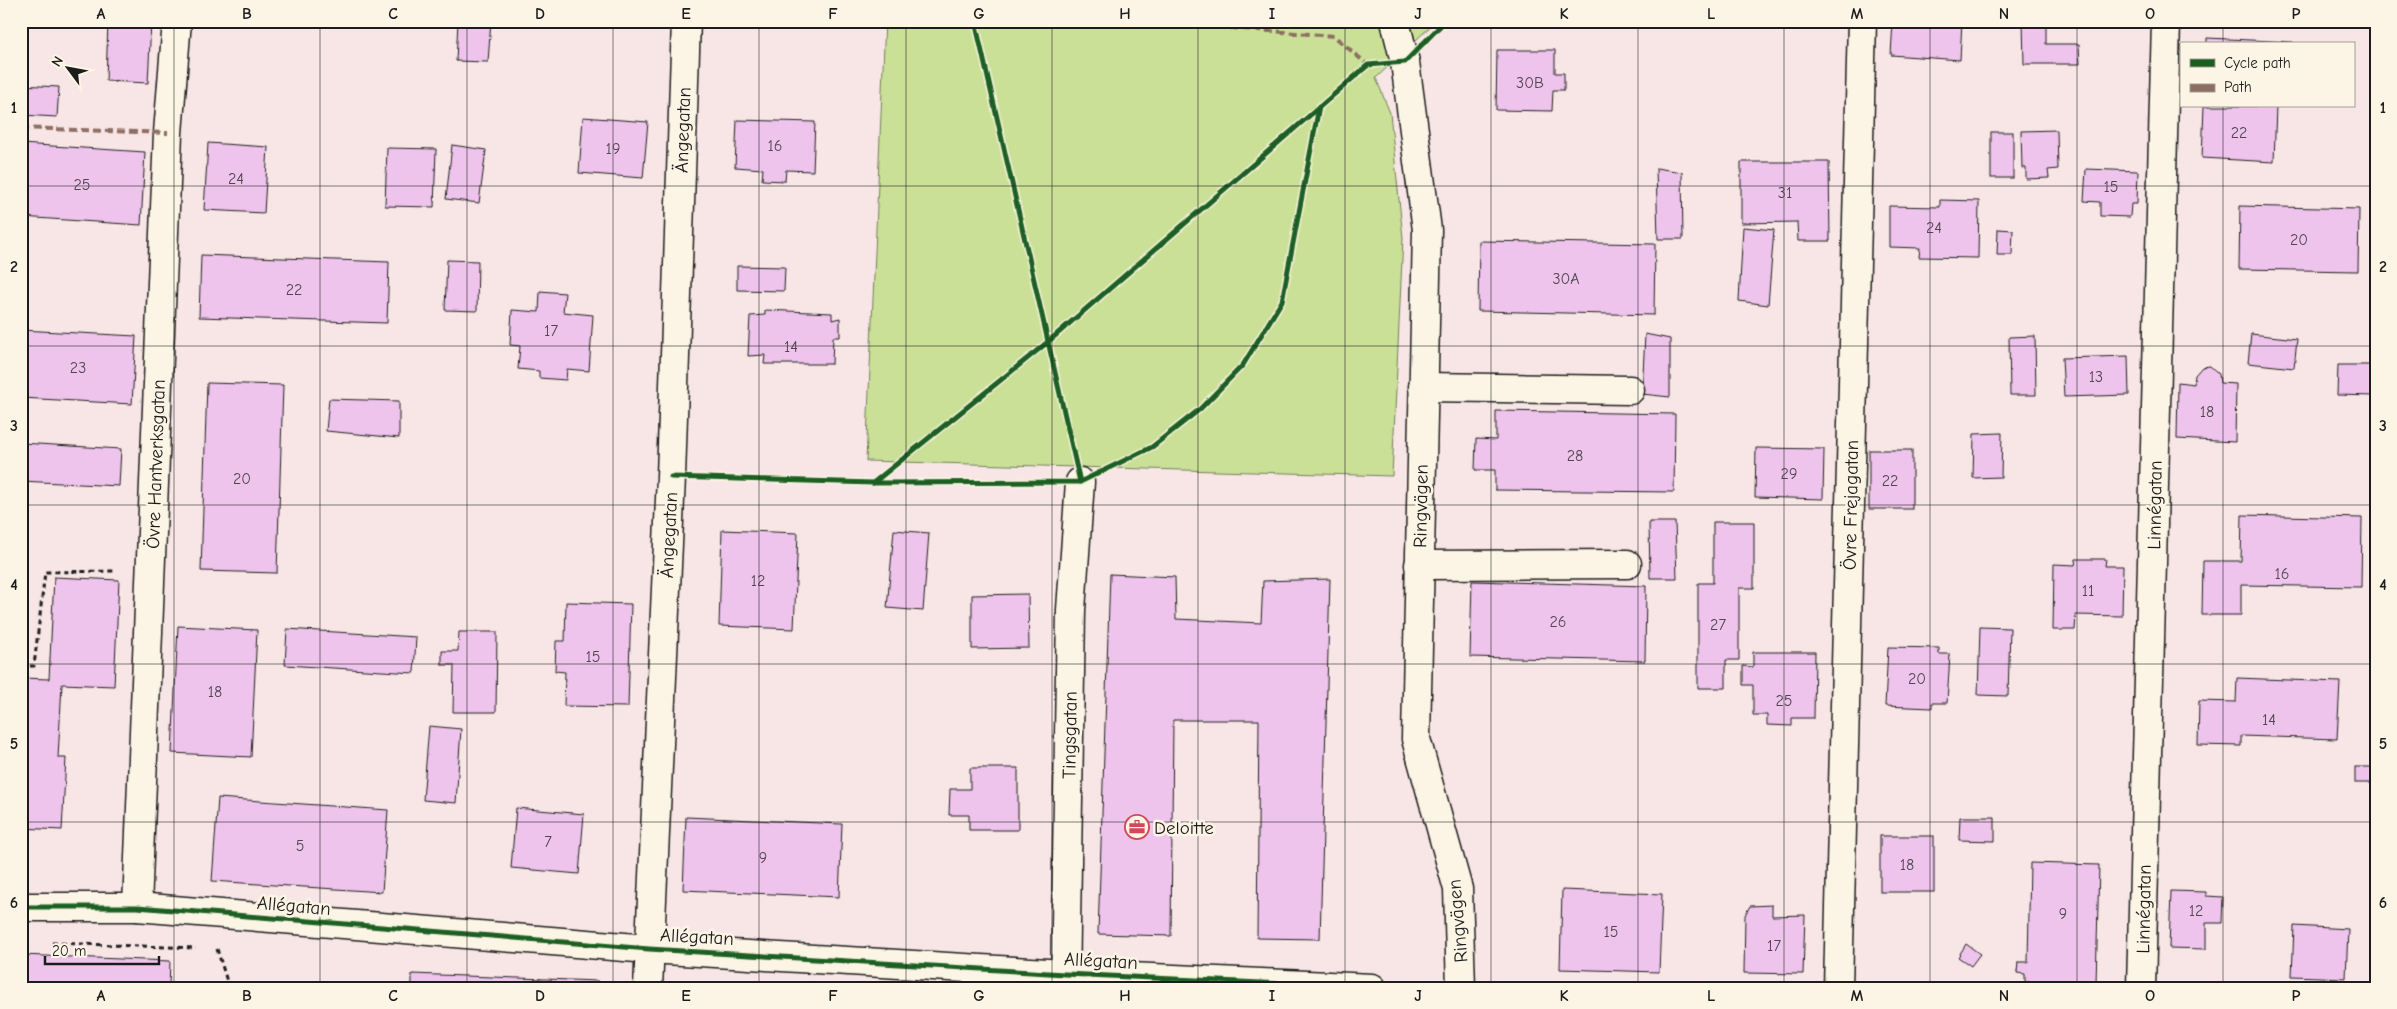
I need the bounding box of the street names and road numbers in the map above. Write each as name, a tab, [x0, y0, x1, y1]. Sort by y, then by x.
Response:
street label: Ängegatan	[671, 87, 695, 174]
street label: Övre Hantverksgatan	[142, 379, 170, 549]
street label: Övre Frejagatan	[1839, 440, 1863, 570]
street label: Linnégatan	[2143, 460, 2167, 550]
street label: Ringvägen	[1409, 464, 1433, 548]
street label: Ängegatan	[656, 491, 682, 579]
street label: Tingsgatan	[1058, 691, 1082, 779]
street label: Linnégatan	[2132, 864, 2156, 954]
street label: Ringvägen	[1443, 878, 1473, 964]
street label: Allégatan	[256, 892, 332, 920]
street label: Allégatan	[659, 924, 734, 950]
street label: Allégatan	[1063, 948, 1138, 974]

